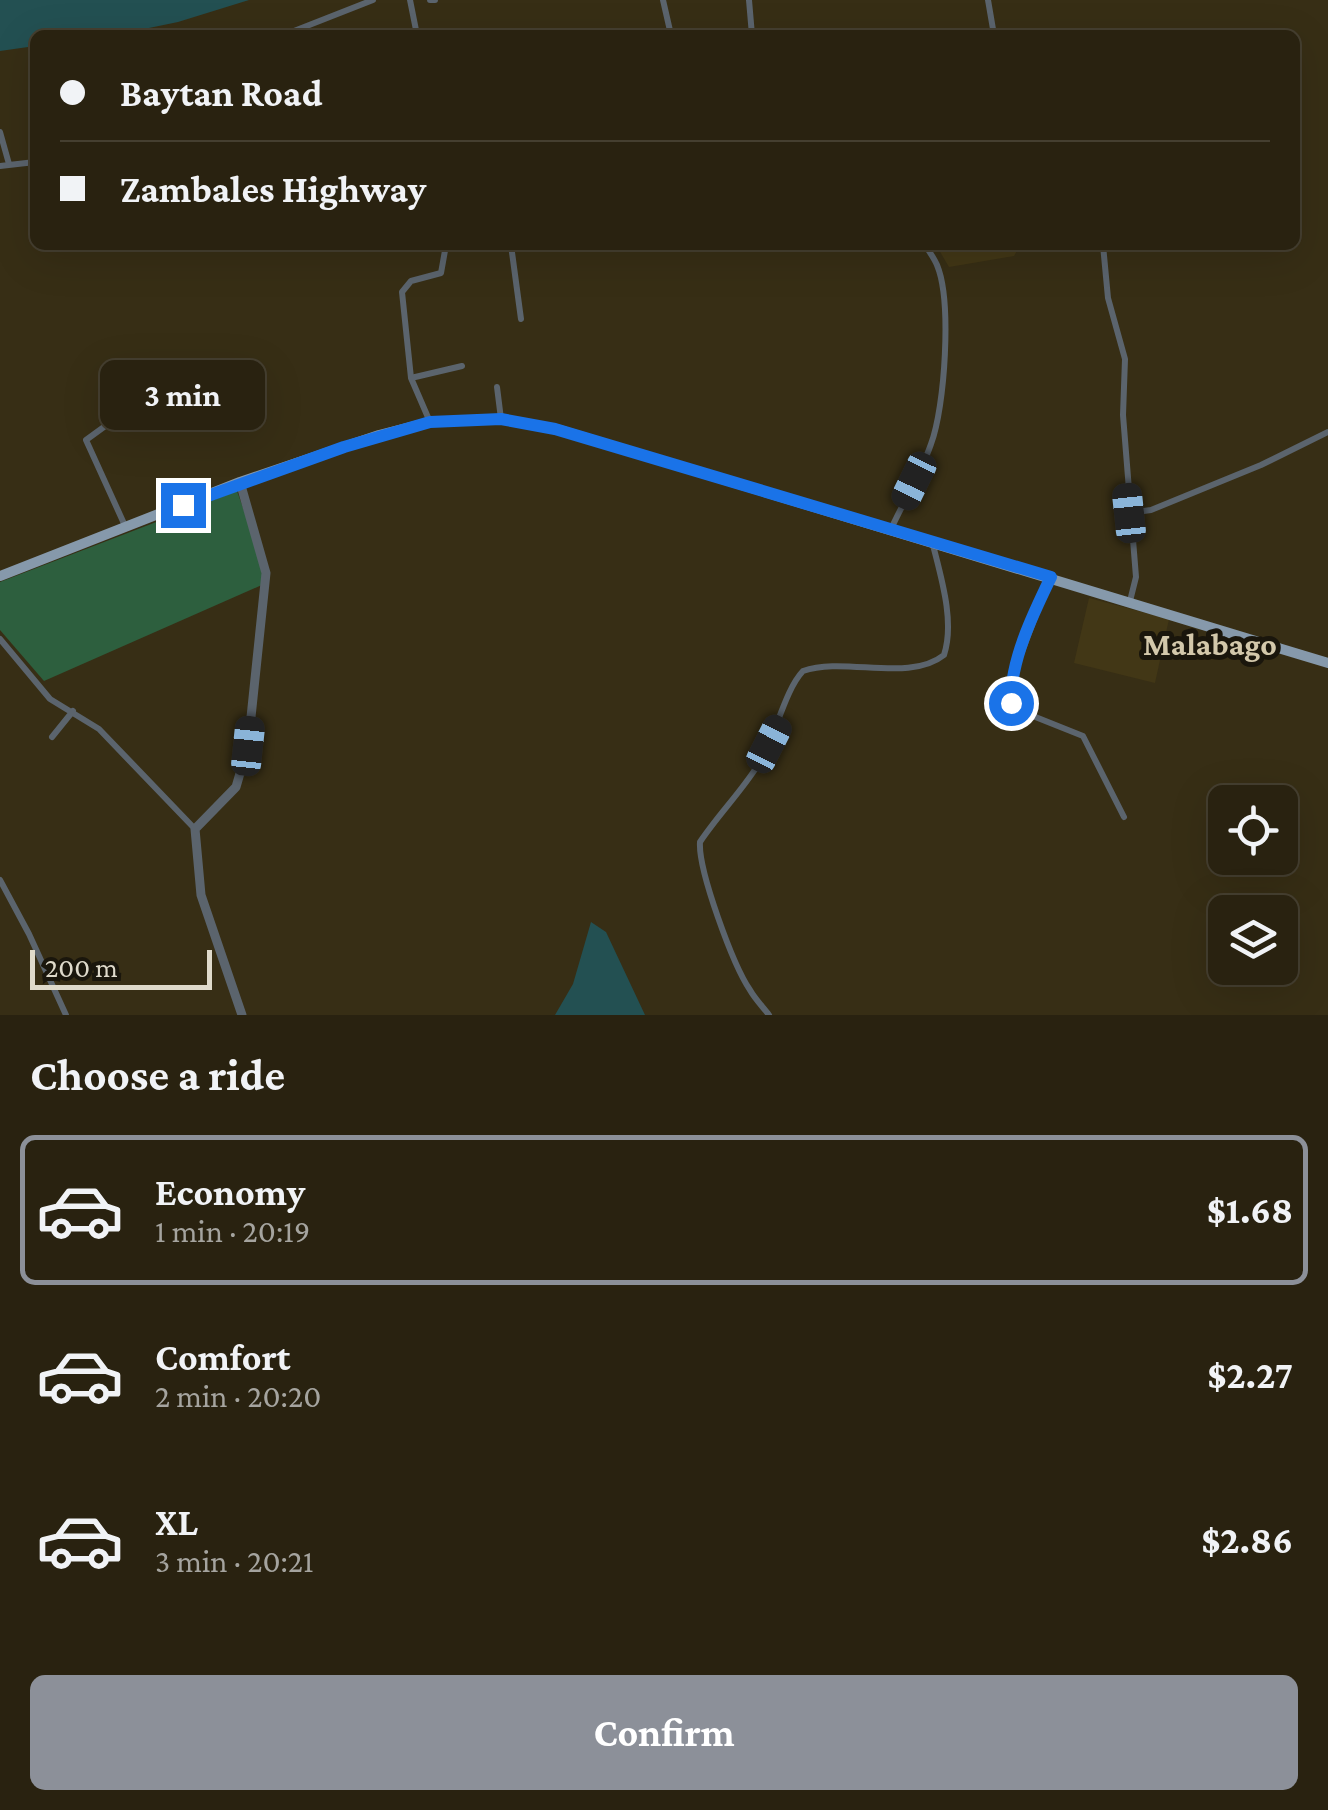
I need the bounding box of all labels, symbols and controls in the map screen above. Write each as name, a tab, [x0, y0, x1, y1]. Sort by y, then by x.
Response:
text: Baytan Road	[120, 72, 322, 114]
text: Zambales Highway	[120, 168, 426, 210]
callout: 3 min	[100, 360, 266, 430]
text: 3 min	[144, 377, 221, 413]
car	[887, 447, 941, 515]
car	[1111, 482, 1147, 544]
route end	[161, 483, 206, 528]
district label: Malabago	[1143, 626, 1277, 662]
route start	[989, 681, 1034, 726]
car	[742, 710, 796, 778]
car	[230, 715, 266, 777]
map controls	[1208, 785, 1298, 985]
button: locate	[1208, 785, 1298, 875]
button: layers	[1208, 895, 1298, 985]
scale bar	[30, 945, 212, 990]
text: 200 m	[45, 952, 118, 983]
text: Choose a ride	[30, 1050, 285, 1100]
icon: car	[35, 1165, 125, 1255]
text: Economy	[155, 1171, 305, 1213]
text: $1.68	[1207, 1189, 1293, 1231]
text: 1 min · 20:19	[155, 1213, 310, 1249]
icon: car	[35, 1330, 125, 1420]
text: Comfort	[155, 1336, 291, 1378]
text: $2.27	[1207, 1354, 1293, 1396]
text: 2 min · 20:20	[155, 1378, 321, 1414]
icon: car	[35, 1495, 125, 1585]
text: XL	[155, 1501, 198, 1543]
text: $2.86	[1201, 1519, 1293, 1561]
text: 3 min · 20:21	[155, 1543, 314, 1579]
button: Confirm	[30, 1675, 1298, 1790]

